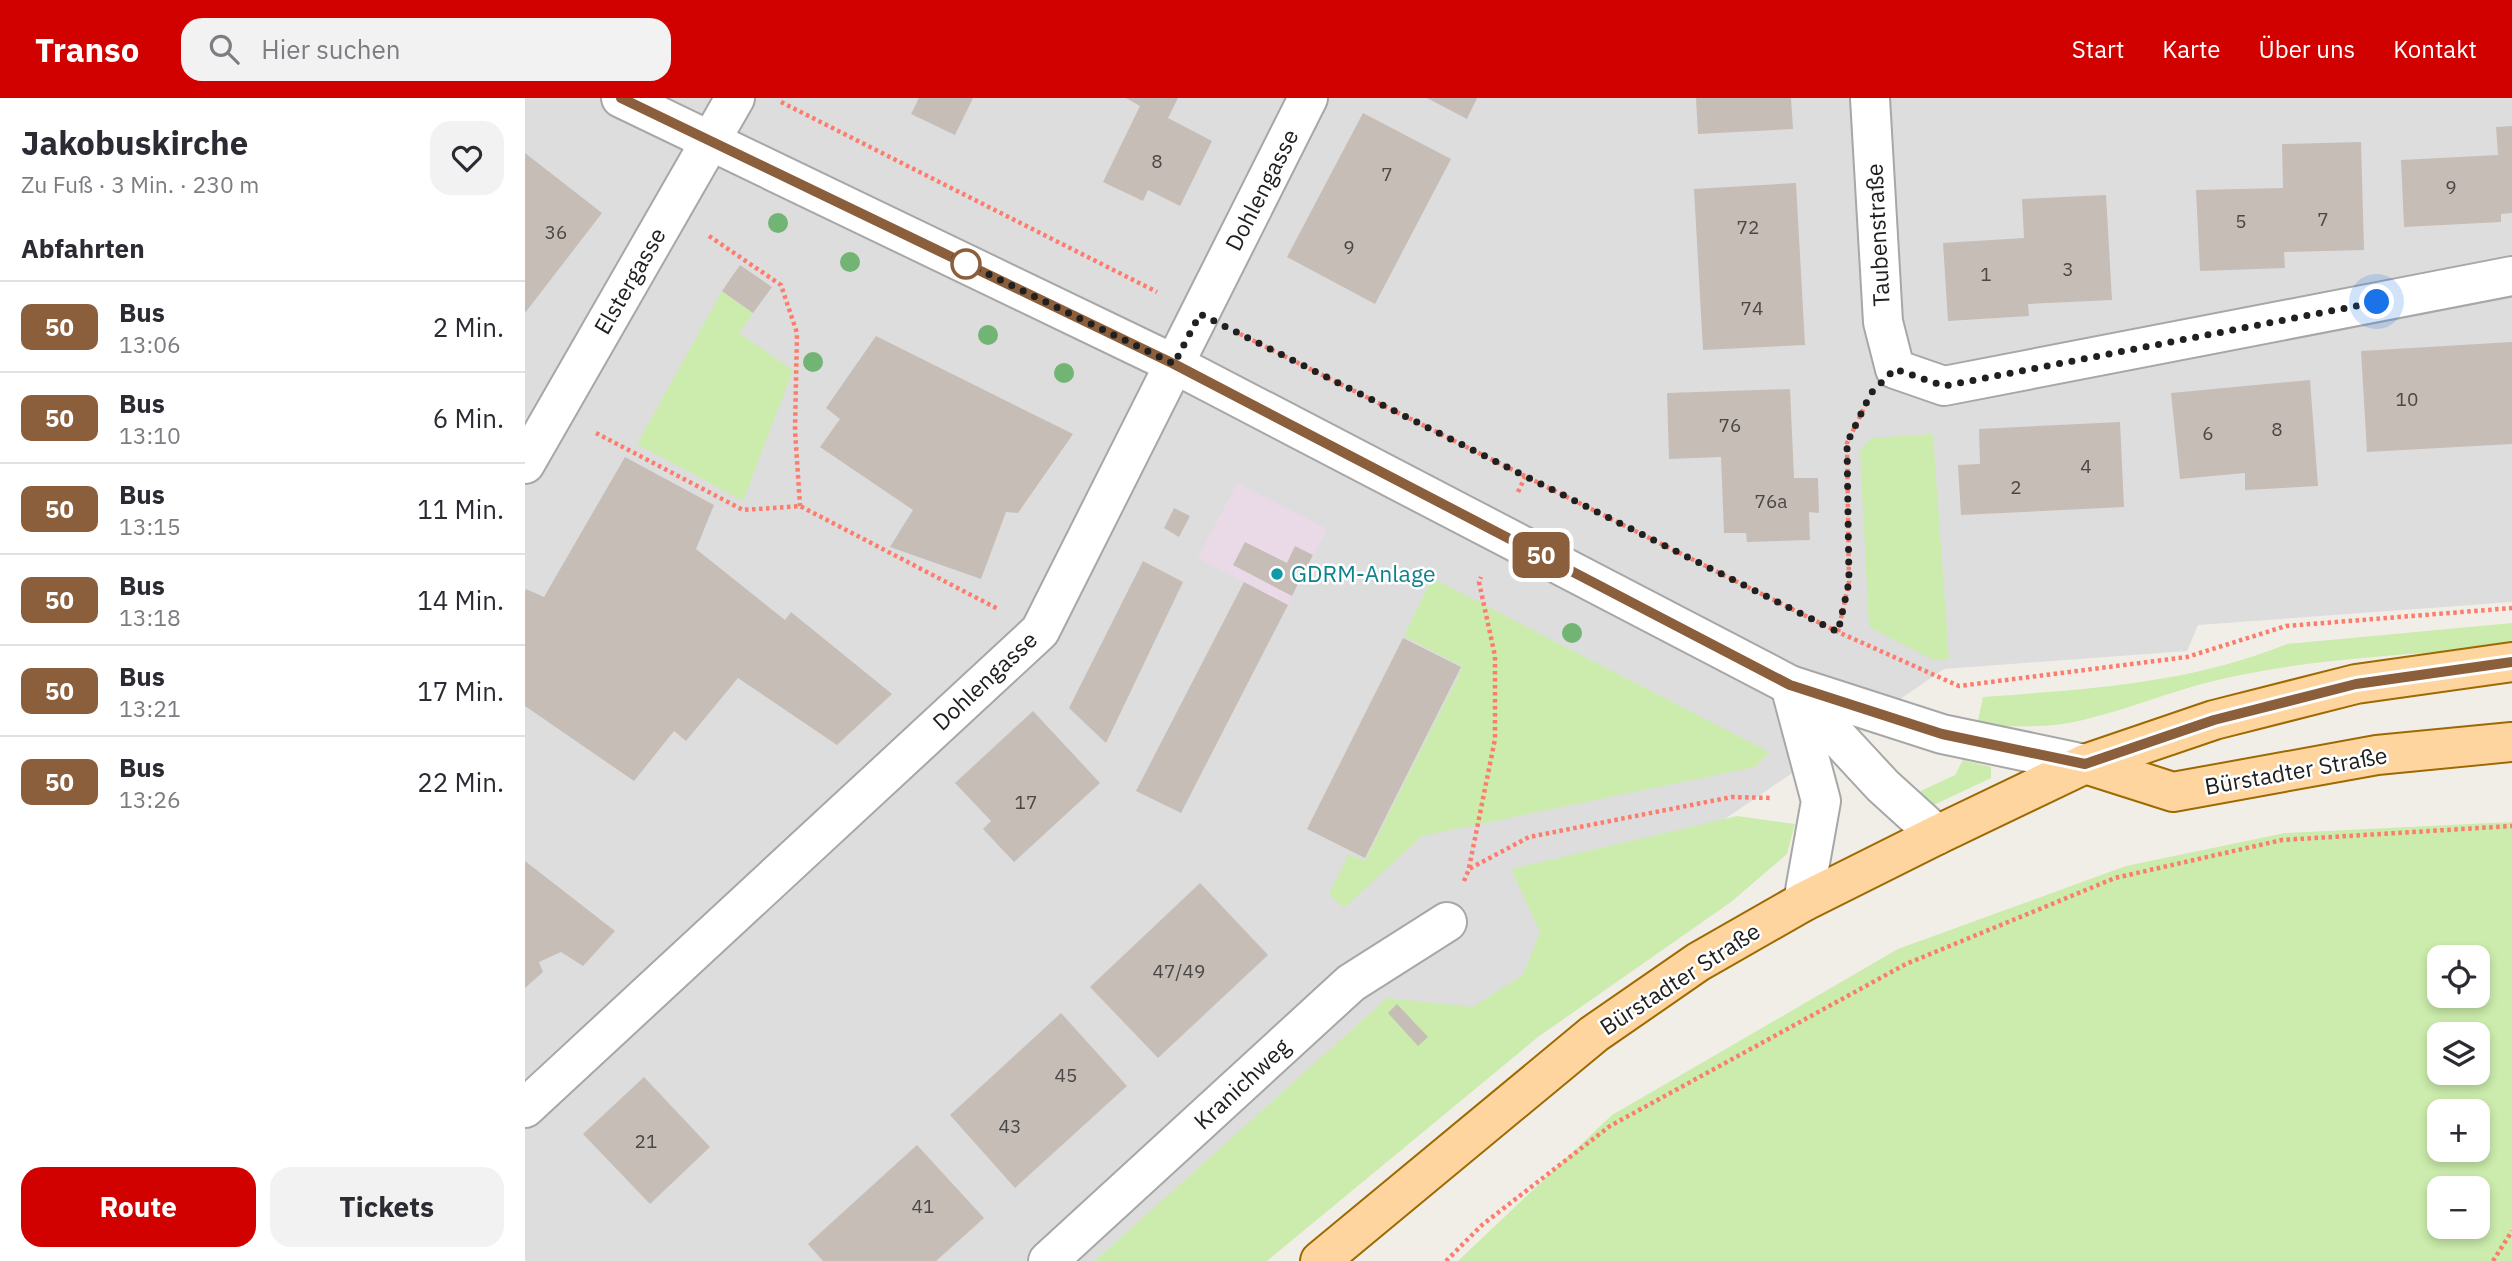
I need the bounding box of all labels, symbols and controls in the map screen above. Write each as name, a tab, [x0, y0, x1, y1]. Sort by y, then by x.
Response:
search box	[181, 18, 671, 81]
text: Transo	[35, 28, 139, 71]
icon: search	[205, 30, 243, 68]
text: Hier suchen	[261, 32, 401, 66]
text: Start	[2072, 33, 2124, 65]
text: Karte	[2162, 33, 2220, 65]
text: Über uns	[2258, 33, 2355, 65]
text: Kontakt	[2393, 33, 2477, 65]
text: Jakobuskirche	[21, 121, 248, 164]
button: heart	[430, 121, 504, 195]
street label: Dohlengasse	[1218, 124, 1305, 255]
house number: 8	[1151, 149, 1163, 173]
house number: 7	[1381, 162, 1393, 186]
street label: Taubenstraße	[1858, 163, 1896, 307]
text: Zu Fuß · 3 Min. · 230 m	[21, 169, 259, 199]
house number: 9	[2445, 175, 2457, 199]
house number: 7	[2317, 207, 2329, 231]
house number: 5	[2235, 209, 2247, 233]
house number: 72	[1737, 215, 1759, 239]
house number: 36	[545, 220, 567, 244]
street label: Elstergasse	[587, 222, 672, 339]
text: Abfahrten	[21, 231, 145, 265]
house number: 9	[1343, 235, 1355, 259]
unlabelled marker	[951, 249, 981, 279]
house number: 3	[2062, 257, 2074, 281]
house number: 1	[1980, 262, 1992, 286]
your location	[2359, 284, 2394, 319]
text: Bus	[119, 295, 165, 329]
house number: 74	[1741, 296, 1763, 320]
text: 2 Min.	[433, 310, 504, 344]
text: 50	[45, 311, 74, 343]
text: 13:06	[119, 329, 181, 359]
text: Bus	[119, 386, 165, 420]
house number: 10	[2396, 387, 2418, 411]
text: 6 Min.	[433, 401, 504, 435]
text: 50	[45, 402, 74, 434]
house number: 76	[1719, 413, 1741, 437]
house number: 8	[2271, 417, 2283, 441]
text: 13:10	[119, 420, 181, 450]
house number: 6	[2202, 421, 2214, 445]
house number: 4	[2080, 454, 2092, 478]
house number: 2	[2010, 475, 2022, 499]
text: Bus	[119, 477, 165, 511]
house number: 76a	[1755, 489, 1787, 513]
text: 11 Min.	[417, 492, 504, 526]
text: 50	[45, 493, 74, 525]
text: 13:15	[119, 511, 181, 541]
line badge: 50	[1509, 532, 1573, 578]
text: 50	[1527, 539, 1555, 571]
place label: GDRM-Anlage	[1291, 558, 1436, 588]
marker: GDRM-Anlage	[1269, 566, 1285, 582]
text: Bus	[119, 568, 165, 602]
text: 14 Min.	[417, 583, 504, 617]
text: 50	[45, 584, 74, 616]
text: 13:18	[119, 602, 181, 632]
street label: Dohlengasse	[926, 624, 1043, 736]
text: Bus	[119, 659, 165, 693]
text: 17 Min.	[417, 674, 504, 708]
text: 50	[45, 675, 74, 707]
text: 13:21	[119, 693, 181, 723]
street label: Bürstadter Straße	[2202, 739, 2390, 801]
text: Bus	[119, 750, 165, 784]
text: 22 Min.	[417, 765, 504, 799]
text: 50	[45, 766, 74, 798]
text: 13:26	[119, 784, 181, 814]
house number: 17	[1015, 790, 1037, 814]
street label: Bürstadter Straße	[1594, 915, 1765, 1041]
map controls	[2427, 945, 2490, 1239]
button: locate	[2427, 945, 2490, 1008]
house number: 47/49	[1153, 959, 1205, 983]
button: layers	[2427, 1022, 2490, 1085]
street label: Kranichweg	[1187, 1031, 1296, 1135]
house number: 45	[1055, 1063, 1077, 1087]
button: +	[2427, 1099, 2490, 1162]
house number: 43	[999, 1114, 1021, 1138]
house number: 21	[635, 1129, 657, 1153]
button: Route	[21, 1167, 256, 1247]
button: Tickets	[270, 1167, 504, 1247]
button: −	[2427, 1176, 2490, 1239]
house number: 41	[912, 1194, 934, 1218]

